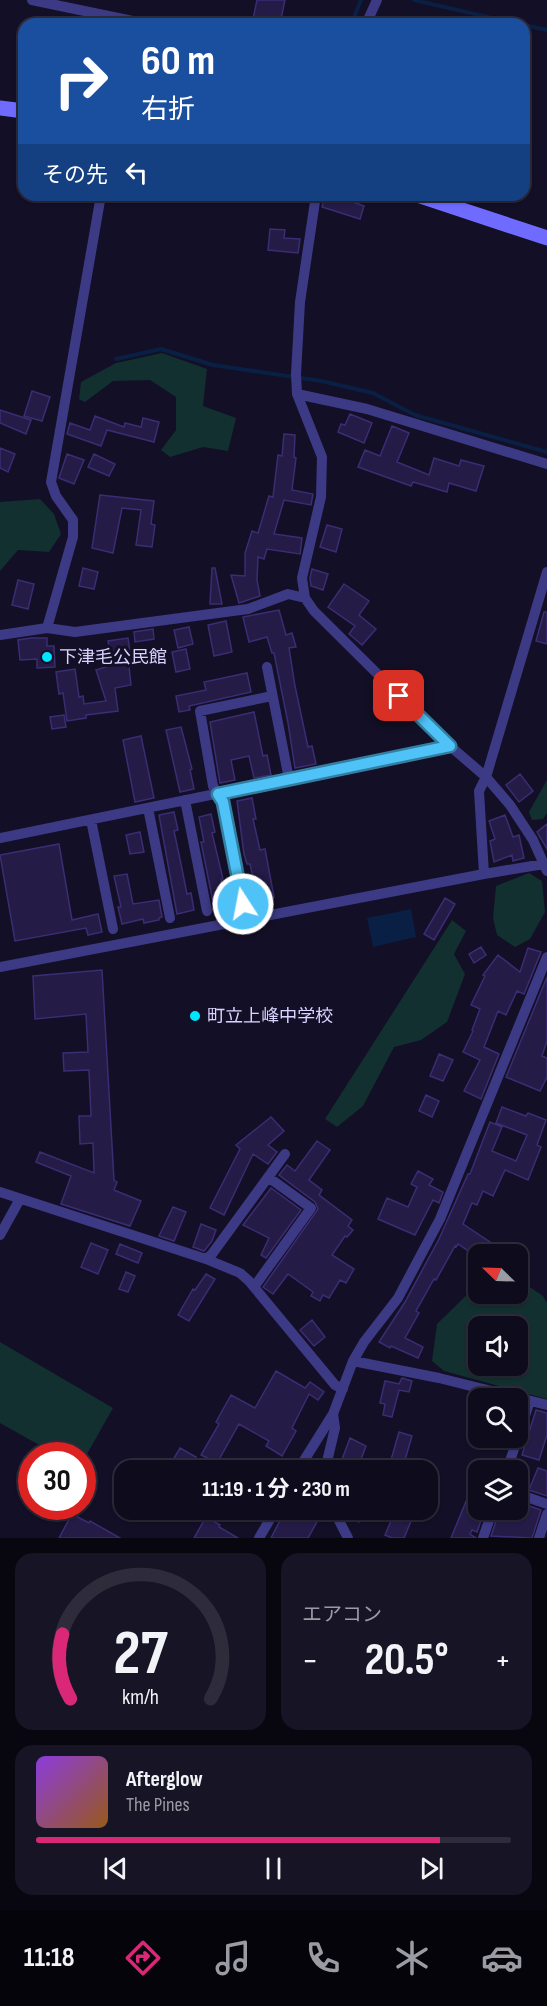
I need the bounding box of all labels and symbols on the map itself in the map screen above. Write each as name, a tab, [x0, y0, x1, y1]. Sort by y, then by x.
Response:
place label: 下津毛公民館	[59, 647, 167, 668]
marker: 下津毛公民館	[40, 650, 54, 664]
pin	[373, 670, 424, 721]
position arrow	[211, 872, 275, 936]
place label: 町立上峰中学校	[207, 1006, 333, 1027]
marker: 町立上峰中学校	[188, 1009, 202, 1023]
north arrow	[468, 1244, 528, 1304]
speed limit sign: 30	[18, 1442, 96, 1520]

